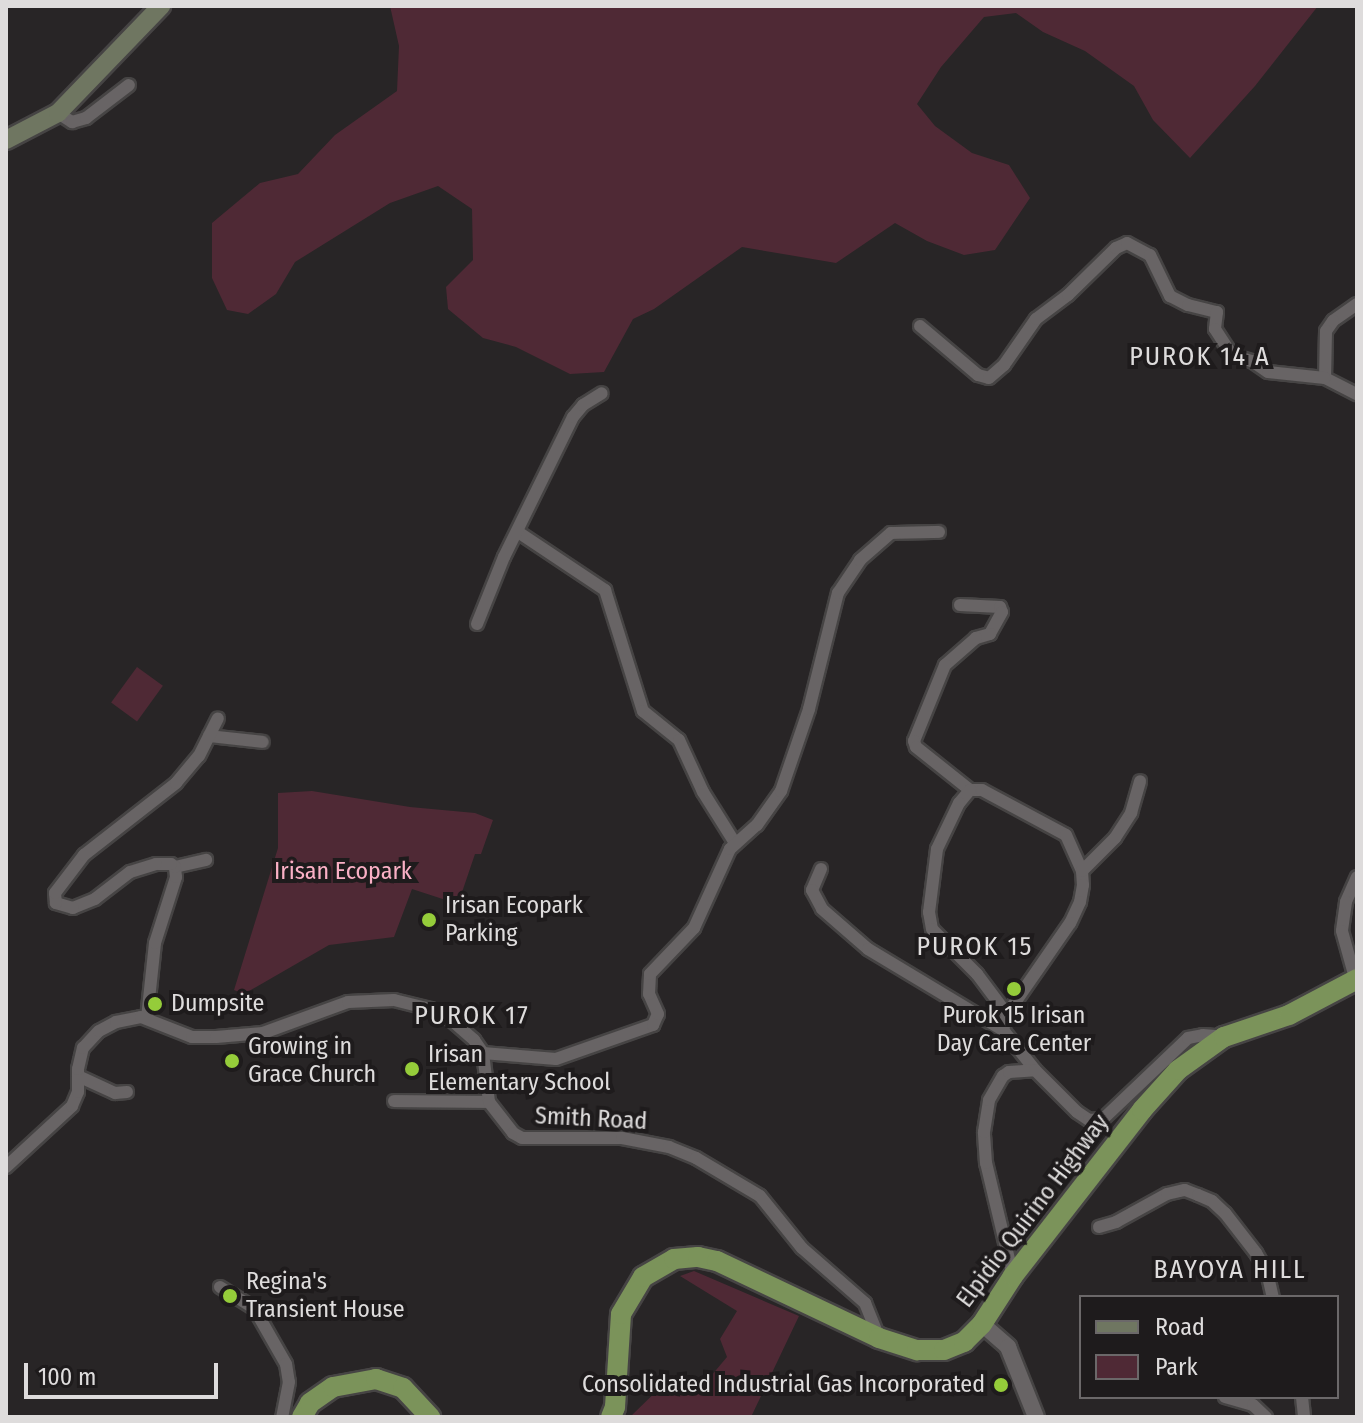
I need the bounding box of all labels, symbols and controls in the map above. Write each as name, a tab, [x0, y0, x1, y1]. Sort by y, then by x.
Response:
district label: PUROK 14 A	[1129, 341, 1271, 373]
park label: Irisan Ecopark	[274, 858, 412, 886]
place label: Irisan Ecopark Parking	[445, 892, 583, 948]
marker: Irisan Ecopark Parking	[420, 911, 438, 929]
district label: PUROK 15	[916, 931, 1034, 963]
marker: Purok 15 Irisan Day Care Center	[1005, 980, 1023, 998]
place label: Dumpsite	[171, 990, 264, 1018]
marker: Dumpsite	[146, 995, 164, 1013]
district label: PUROK 17	[414, 1000, 530, 1032]
place label: Purok 15 Irisan Day Care Center	[937, 1002, 1091, 1058]
place label: Growing in Grace Church	[248, 1033, 376, 1089]
place label: Irisan Elementary School	[428, 1041, 611, 1097]
marker: Growing in Grace Church	[223, 1052, 241, 1070]
marker: Irisan Elementary School	[403, 1060, 421, 1078]
street label: Smith Road	[534, 1102, 648, 1136]
street label: Elpidio Quirino Highway	[951, 1109, 1115, 1313]
district label: BAYOYA HILL	[1153, 1254, 1307, 1286]
place label: Regina's Transient House	[246, 1268, 405, 1324]
marker: Regina's Transient House	[221, 1287, 239, 1305]
legend	[1079, 1295, 1339, 1399]
text: Road	[1155, 1313, 1205, 1341]
scale bar	[28, 1347, 222, 1397]
text: Park	[1155, 1353, 1198, 1381]
text: 100 m	[38, 1363, 96, 1391]
place label: Consolidated Industrial Gas Incorporated	[582, 1371, 985, 1399]
marker: Consolidated Industrial Gas Incorporated	[992, 1376, 1010, 1394]

